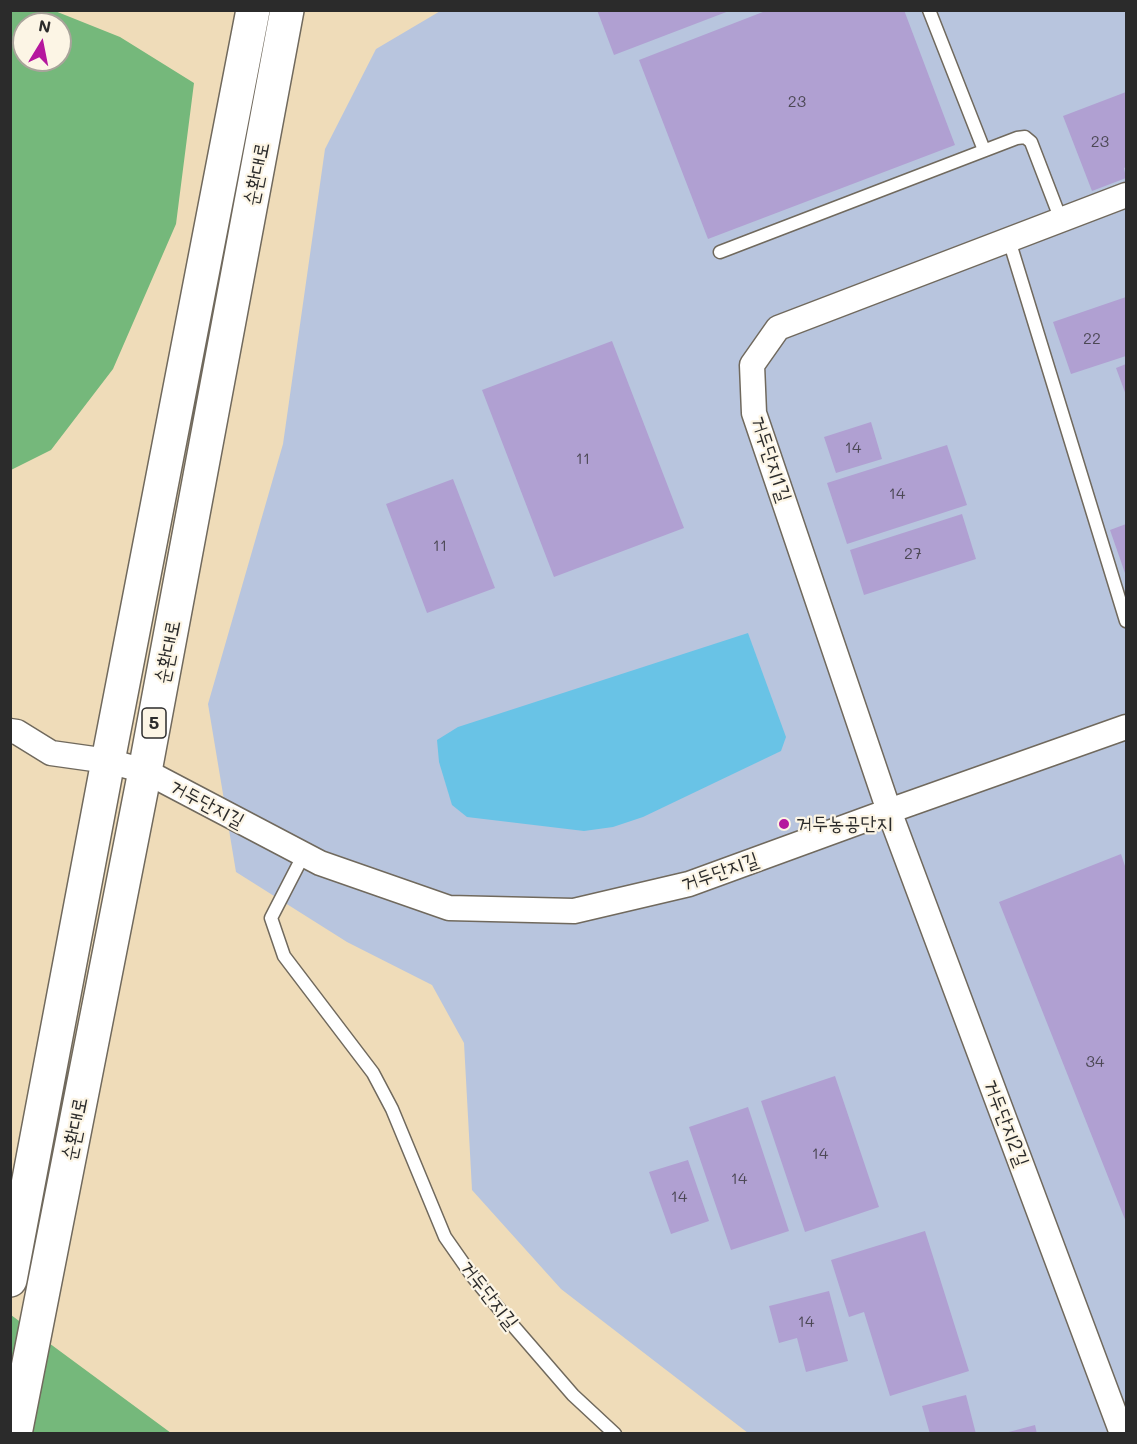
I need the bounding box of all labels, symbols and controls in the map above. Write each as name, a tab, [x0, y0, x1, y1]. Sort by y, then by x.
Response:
north arrow	[12, 12, 72, 72]
text: N	[37, 14, 53, 37]
house number: 23	[788, 92, 806, 112]
house number: 23	[1091, 132, 1109, 152]
street label: 순환대로	[239, 140, 275, 208]
house number: 22	[1083, 329, 1101, 349]
street label: 거두단지1길	[746, 413, 796, 505]
house number: 14	[845, 438, 861, 458]
house number: 11	[576, 449, 590, 469]
house number: 14	[889, 484, 905, 504]
house number: 11	[433, 536, 447, 556]
house number: 27	[904, 544, 922, 564]
street label: 순환대로	[150, 618, 186, 686]
road number: 5	[142, 708, 166, 738]
street label: 거두단지길	[166, 775, 248, 833]
place label: 거두농공단지	[796, 812, 893, 836]
marker: 거두농공단지	[777, 817, 791, 831]
street label: 거두단지길	[678, 848, 762, 896]
house number: 34	[1086, 1052, 1104, 1072]
street label: 거두단지2길	[978, 1076, 1034, 1170]
street label: 순환대로	[57, 1095, 93, 1163]
house number: 14	[812, 1144, 828, 1164]
house number: 14	[731, 1169, 747, 1189]
house number: 14	[671, 1187, 687, 1207]
street label: 거두단지길	[455, 1256, 523, 1334]
house number: 14	[798, 1312, 814, 1332]

